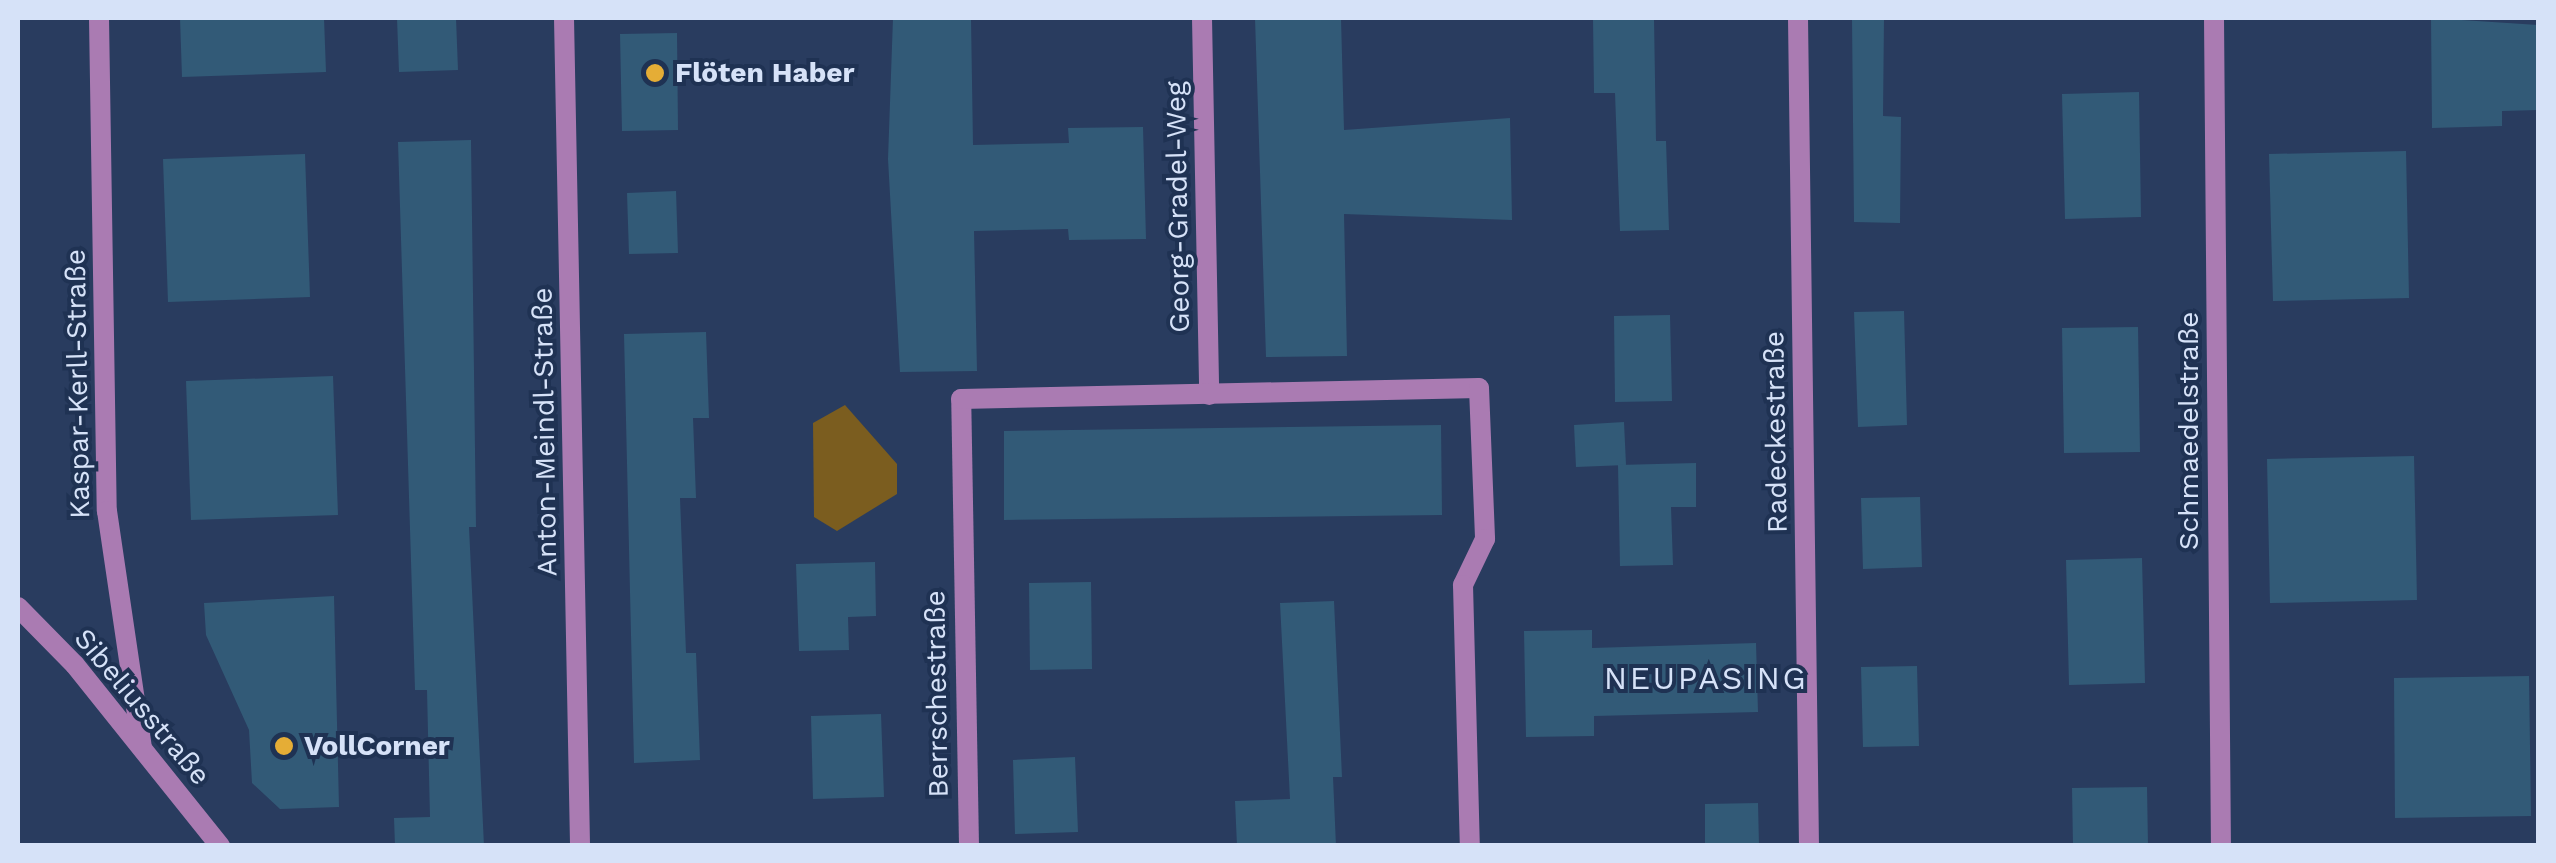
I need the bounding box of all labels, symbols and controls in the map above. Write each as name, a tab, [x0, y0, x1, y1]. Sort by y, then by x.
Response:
place label: Flöten Haber	[675, 56, 855, 90]
marker: Flöten Haber	[644, 62, 666, 84]
street label: Georg-Gradel-Weg	[1159, 81, 1197, 333]
street label: Kaspar-Kerll-Straße	[59, 249, 97, 519]
street label: Anton-Meindl-Straße	[526, 287, 564, 577]
street label: Schmaedelstraße	[2172, 312, 2206, 550]
street label: Radeckestraße	[1757, 331, 1795, 533]
street label: Berrschestraße	[918, 590, 956, 798]
street label: Sibeliusstraße	[67, 622, 217, 792]
district label: NEUPASING	[1604, 659, 1808, 697]
place label: VollCorner	[304, 729, 450, 763]
marker: VollCorner	[273, 735, 295, 757]

